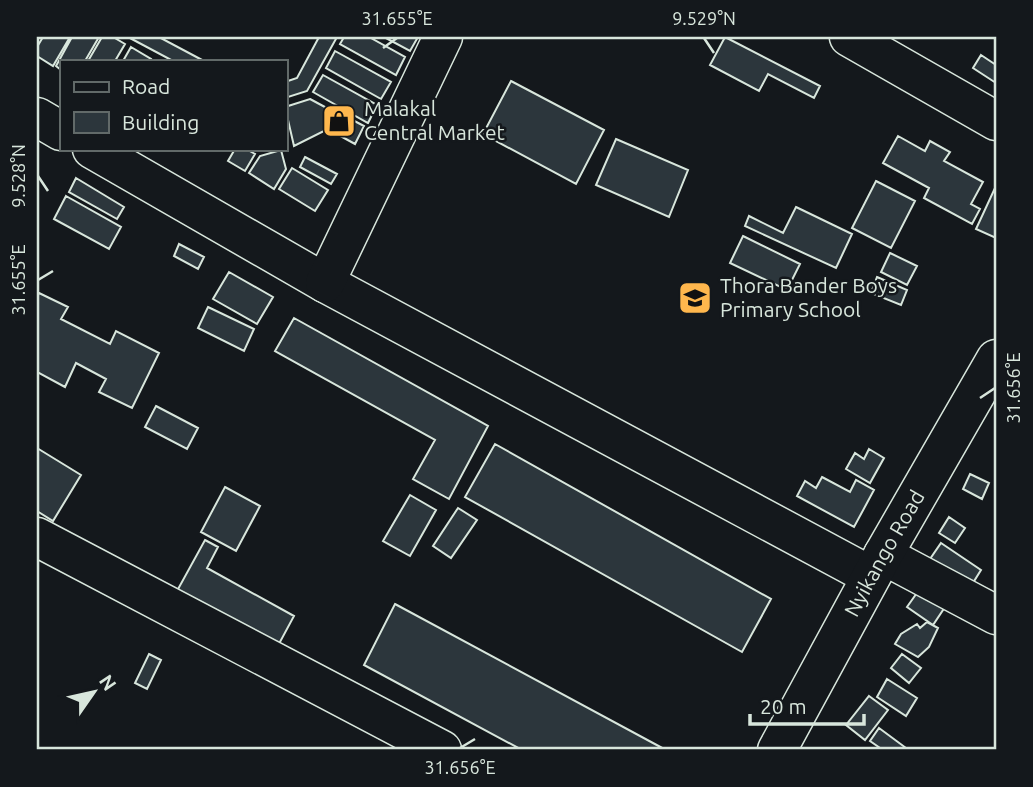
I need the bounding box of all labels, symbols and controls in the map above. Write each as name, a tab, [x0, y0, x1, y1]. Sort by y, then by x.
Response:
text: 31.655°E	[361, 8, 433, 28]
text: 9.529°N	[672, 8, 736, 28]
legend	[60, 60, 287, 150]
text: Road	[122, 74, 170, 98]
place label: Malakal Central Market	[364, 96, 505, 144]
shop icon: Malakal Central Market	[320, 102, 358, 140]
text: Building	[122, 110, 199, 134]
text: 9.528°N	[8, 144, 28, 208]
text: 31.655°E	[8, 244, 28, 316]
place label: Thora Bander Boys Primary School	[720, 273, 897, 321]
school or university icon: Thora Bander Boys Primary School	[676, 279, 714, 317]
text: 31.656°E	[1003, 352, 1023, 424]
street label: Nyikango Road	[839, 486, 929, 621]
north arrow	[60, 658, 130, 728]
text: N	[95, 670, 121, 695]
scale bar	[750, 682, 863, 726]
text: 20 m	[760, 694, 807, 718]
text: 31.656°E	[424, 757, 496, 777]

